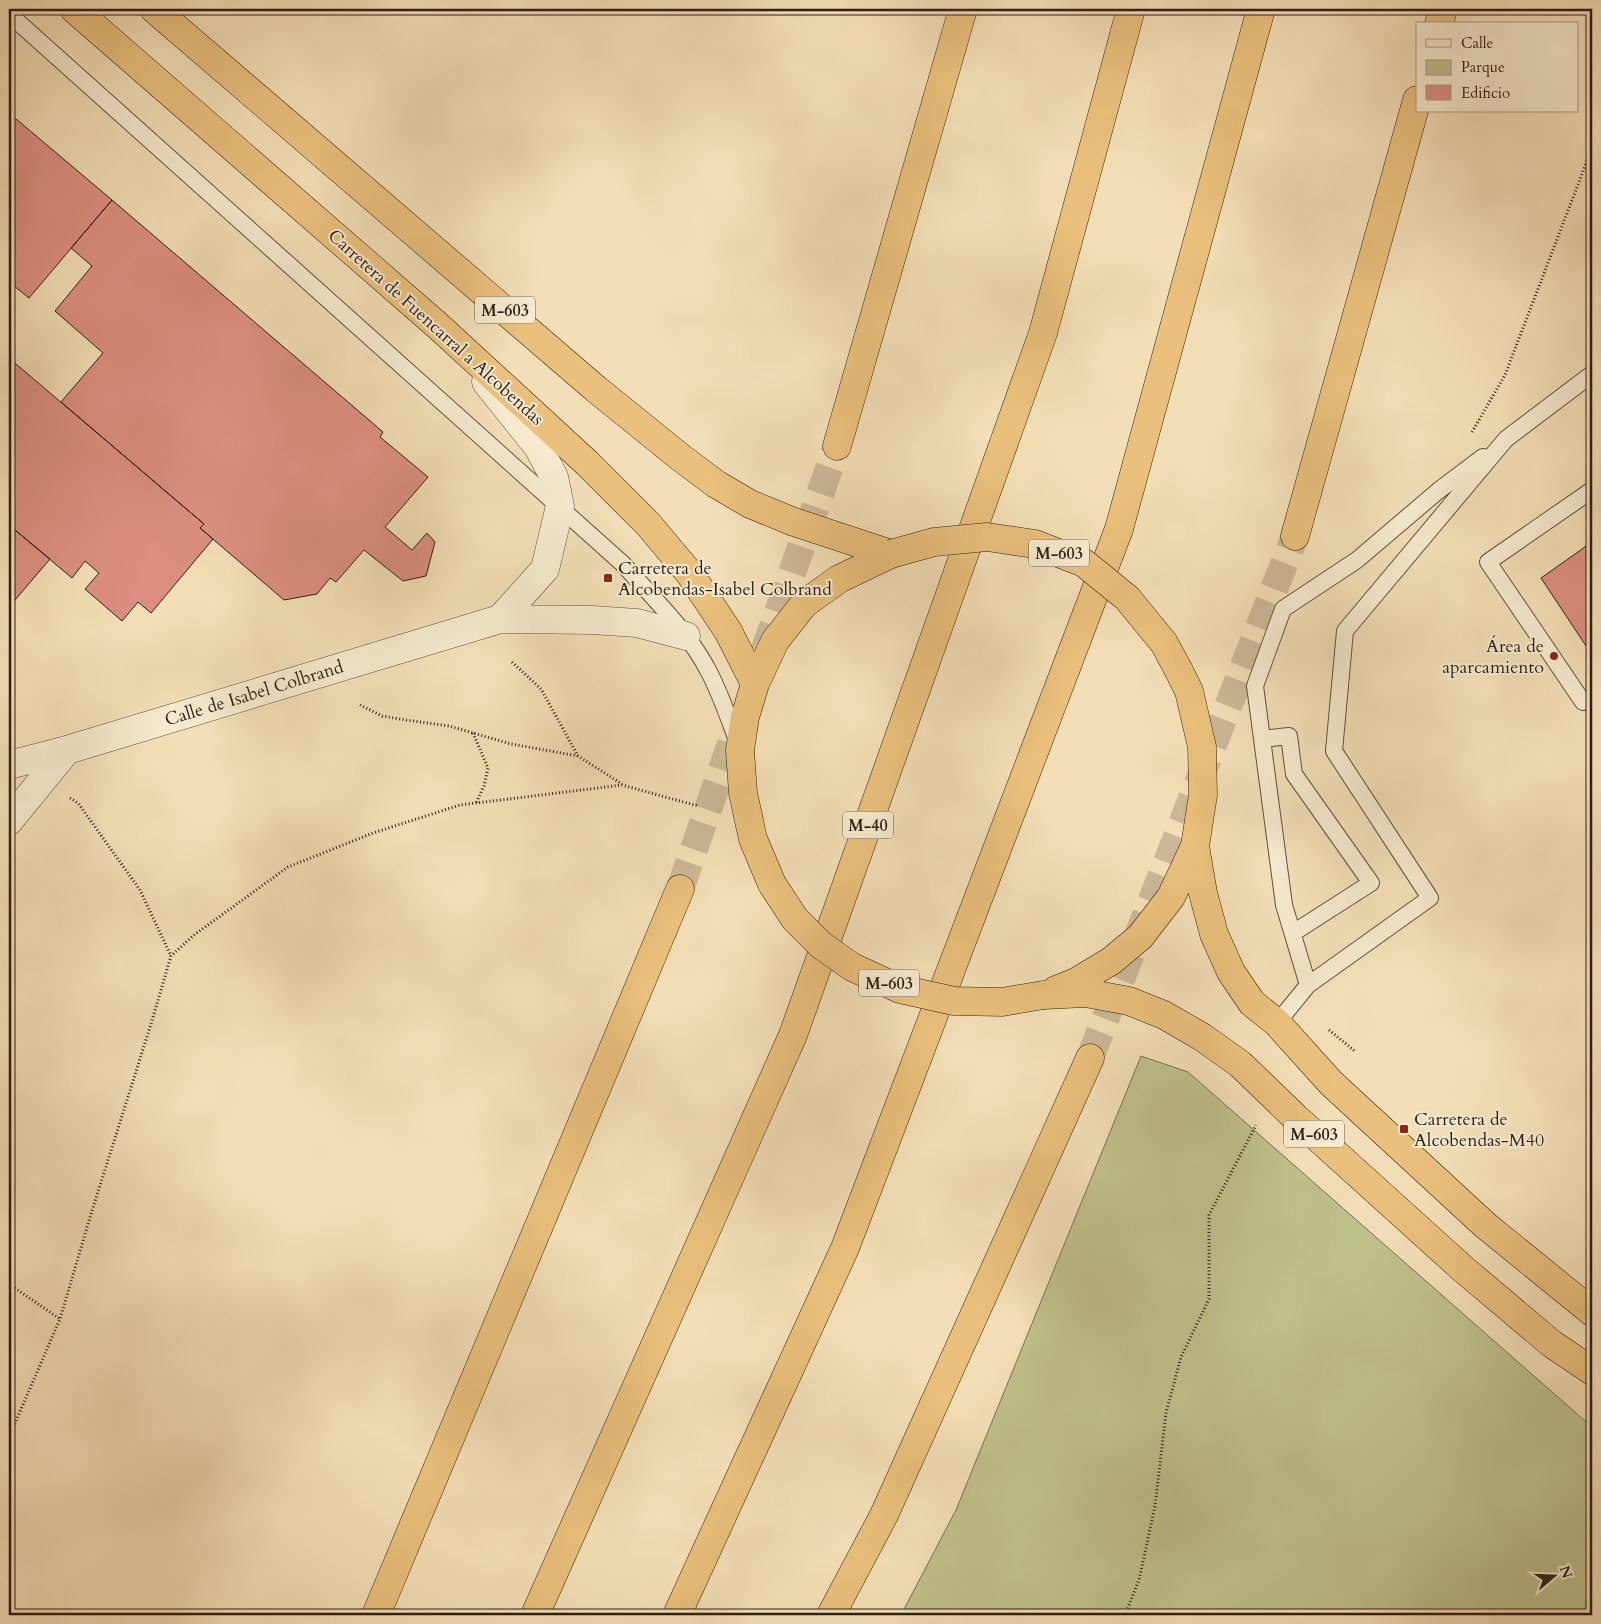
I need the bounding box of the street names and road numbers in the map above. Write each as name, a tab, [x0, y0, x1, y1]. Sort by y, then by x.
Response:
street label: Carretera de Fuencarral a Alcobendas	[322, 223, 549, 431]
road number: M-603	[475, 296, 535, 324]
road number: M-603	[1029, 540, 1089, 566]
street label: Calle de Isabel Colbrand	[162, 654, 347, 733]
road number: M-40	[843, 812, 893, 838]
road number: M-603	[859, 970, 919, 996]
road number: M-603	[1284, 1120, 1344, 1148]

